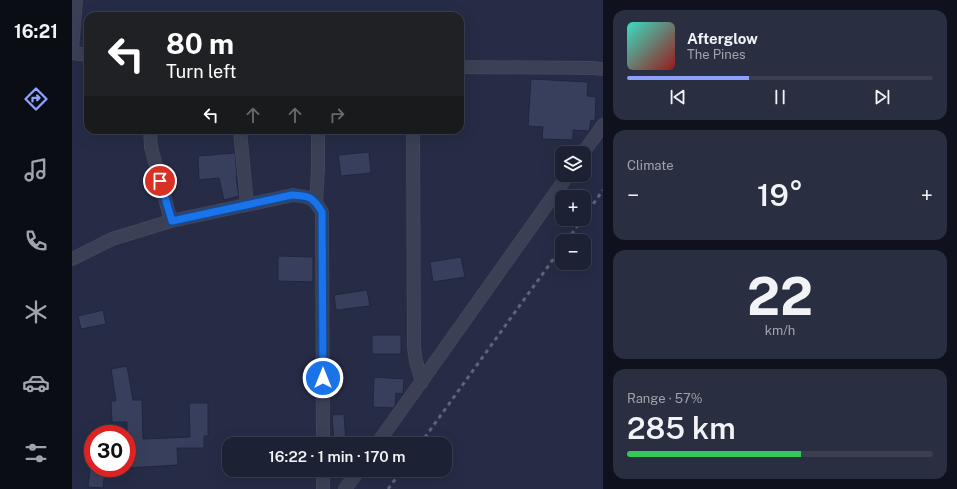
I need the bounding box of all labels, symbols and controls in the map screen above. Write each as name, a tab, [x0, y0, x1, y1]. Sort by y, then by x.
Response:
text: 16:21	[14, 21, 58, 42]
text: 80 m	[166, 27, 234, 60]
icon: left	[100, 28, 152, 80]
text: Afterglow	[687, 30, 758, 47]
text: The Pines	[687, 47, 746, 62]
text: Turn left	[166, 61, 236, 82]
icon: directions	[22, 85, 50, 113]
icon: previous	[667, 86, 689, 108]
icon: pause	[769, 86, 791, 108]
icon: next	[871, 86, 893, 108]
icon: left	[200, 104, 222, 126]
icon: ahead	[242, 104, 264, 126]
icon: ahead	[284, 104, 306, 126]
icon: right	[326, 104, 348, 126]
map controls	[555, 146, 591, 270]
button: layers	[555, 146, 591, 182]
icon: music	[22, 156, 50, 184]
text: Climate	[627, 158, 674, 173]
pin	[143, 164, 177, 198]
icon: arrive	[149, 170, 171, 192]
text: 19°	[757, 177, 803, 213]
text: −	[627, 182, 639, 208]
text: +	[921, 182, 933, 208]
button: +	[555, 190, 591, 226]
icon: phone	[22, 227, 50, 255]
button: −	[555, 234, 591, 270]
text: 22	[747, 266, 813, 327]
icon: climate	[22, 298, 50, 326]
text: km/h	[765, 323, 795, 338]
position arrow	[302, 357, 344, 399]
icon: car	[22, 369, 50, 397]
text: Range · 57%	[627, 391, 703, 406]
text: 285 km	[627, 410, 736, 446]
speed limit sign: 30	[84, 425, 136, 477]
icon: filters	[22, 439, 50, 467]
text: 16:22 · 1 min · 170 m	[269, 448, 405, 465]

